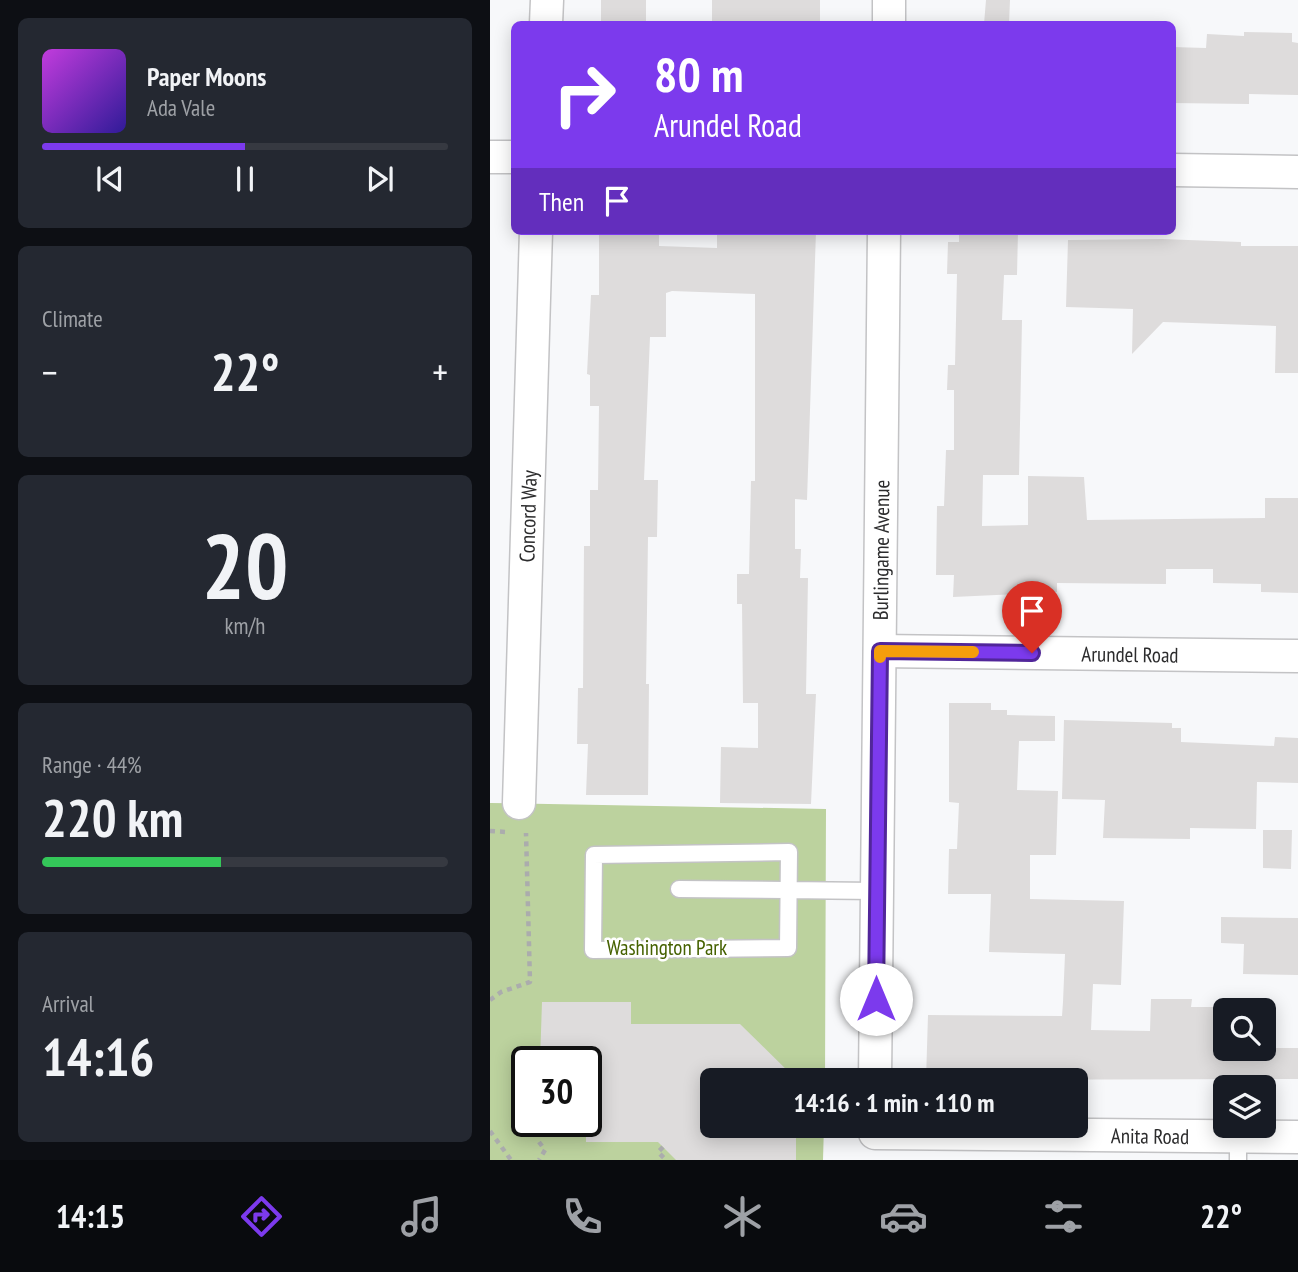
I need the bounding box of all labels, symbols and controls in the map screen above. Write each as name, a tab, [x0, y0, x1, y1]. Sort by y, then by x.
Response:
text: 80 m	[654, 42, 743, 106]
icon: right	[539, 49, 630, 140]
text: Paper Moons	[147, 60, 266, 93]
text: Ada Vale	[147, 93, 215, 122]
text: Arundel Road	[654, 104, 802, 146]
icon: previous	[91, 160, 129, 198]
icon: pause	[226, 160, 264, 198]
icon: next	[361, 160, 399, 198]
icon: arrive	[598, 182, 636, 220]
text: Then	[539, 185, 584, 218]
text: Climate	[42, 304, 103, 333]
text: 22°	[211, 338, 279, 405]
text: −	[42, 347, 58, 396]
text: +	[432, 347, 448, 396]
street label: Concord Way	[513, 470, 542, 563]
street label: Burlingame Avenue	[866, 480, 895, 620]
text: 20	[202, 506, 289, 624]
pin	[1002, 581, 1062, 653]
icon: arrive	[1013, 592, 1051, 630]
text: km/h	[225, 611, 265, 640]
street label: Arundel Road	[1081, 640, 1179, 668]
text: Range · 44%	[42, 750, 142, 779]
text: 220 km	[42, 784, 183, 851]
park label: Washington Park	[607, 934, 727, 961]
position arrow	[839, 962, 913, 1036]
text: Arrival	[42, 989, 94, 1018]
map controls	[1213, 998, 1276, 1138]
button: search	[1213, 998, 1276, 1061]
text: 14:16	[42, 1023, 154, 1090]
speed limit sign: 30	[511, 1046, 602, 1137]
button: layers	[1213, 1075, 1276, 1138]
text: 14:16 · 1 min · 110 m	[794, 1086, 994, 1119]
street label: Anita Road	[1111, 1122, 1189, 1149]
icon: directions	[237, 1192, 286, 1241]
icon: music	[397, 1192, 446, 1241]
icon: phone	[558, 1192, 607, 1241]
icon: climate	[718, 1192, 767, 1241]
icon: car	[879, 1192, 928, 1241]
icon: filters	[1039, 1192, 1088, 1241]
text: 14:15	[56, 1195, 125, 1237]
text: 22°	[1200, 1195, 1242, 1237]

